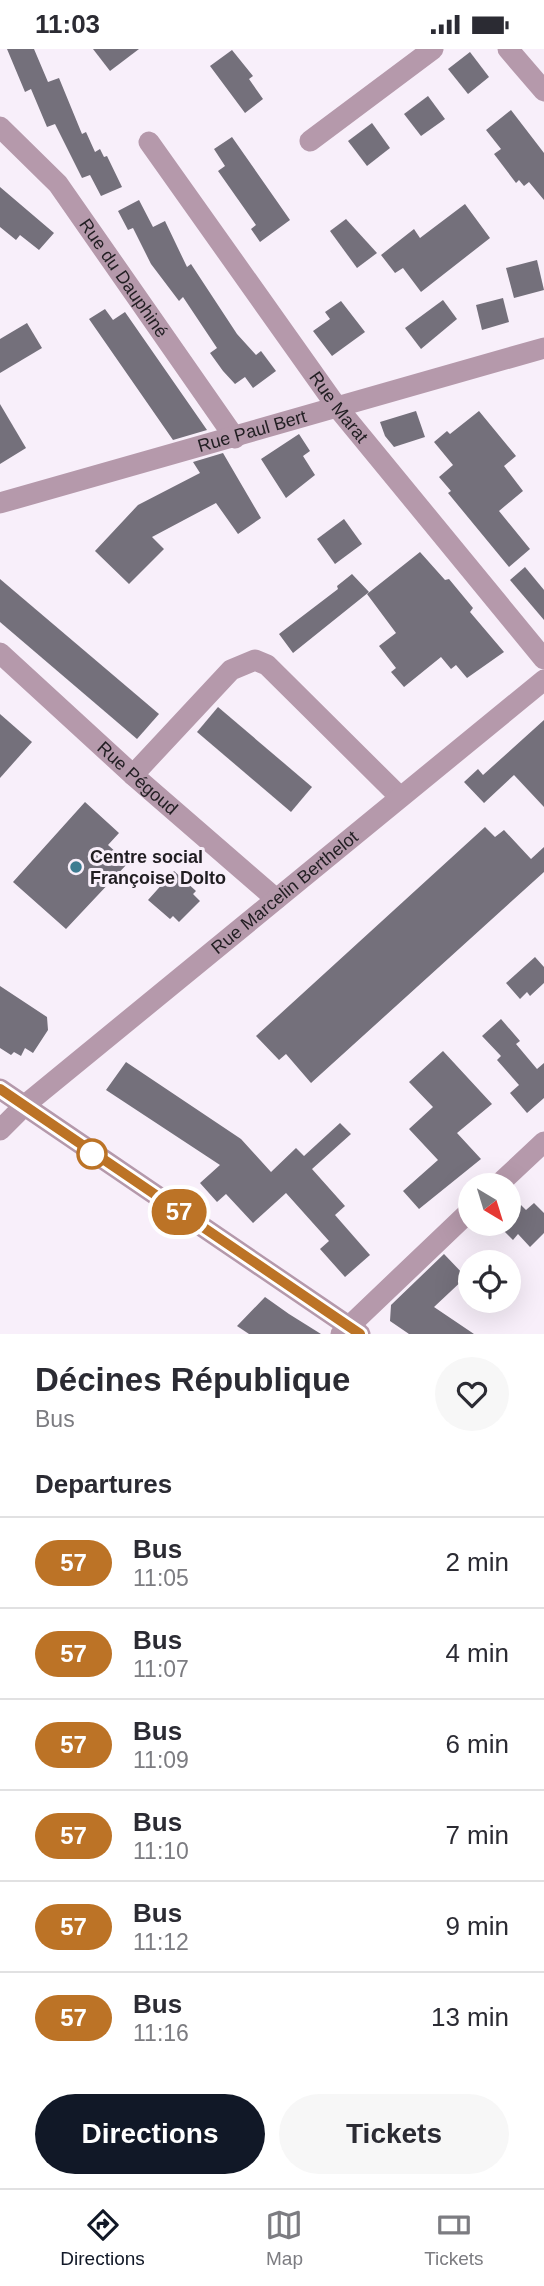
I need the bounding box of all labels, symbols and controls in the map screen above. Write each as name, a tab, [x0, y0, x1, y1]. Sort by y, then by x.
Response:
text: 11:03	[35, 9, 100, 39]
street label: Rue du Dauphiné	[75, 215, 172, 341]
street label: Rue Marat	[305, 368, 372, 447]
street label: Rue Paul Bert	[195, 406, 309, 456]
street label: Rue Pégoud	[93, 738, 182, 819]
street label: Rue Marcelin Berthelot	[207, 827, 362, 958]
place label: Centre social Françoise Dolto	[90, 847, 226, 888]
marker: Centre social Françoise Dolto	[68, 859, 84, 875]
unlabelled marker	[77, 1139, 107, 1169]
north arrow	[458, 1173, 522, 1235]
map controls	[458, 1173, 521, 1313]
line badge: 57	[148, 1189, 210, 1235]
text: 57	[166, 1198, 192, 1225]
button: locate	[458, 1250, 521, 1313]
button: heart	[435, 1357, 509, 1431]
text: Décines République	[35, 1361, 350, 1398]
text: Bus	[35, 1406, 75, 1432]
text: Departures	[35, 1469, 172, 1499]
text: Bus	[133, 1534, 182, 1564]
text: 2 min	[445, 1547, 509, 1577]
text: 57	[60, 1549, 87, 1576]
text: 11:05	[133, 1565, 189, 1591]
text: Bus	[133, 1625, 182, 1655]
text: 4 min	[445, 1638, 509, 1668]
text: 57	[60, 1640, 87, 1667]
text: 11:07	[133, 1656, 189, 1682]
text: Bus	[133, 1716, 182, 1746]
text: 6 min	[445, 1729, 509, 1759]
text: 57	[60, 1731, 87, 1758]
text: 11:09	[133, 1747, 189, 1773]
text: Bus	[133, 1807, 182, 1837]
text: 7 min	[445, 1820, 509, 1850]
text: 57	[60, 1822, 87, 1849]
text: 11:10	[133, 1838, 189, 1864]
text: Bus	[133, 1898, 182, 1928]
text: 9 min	[445, 1911, 509, 1941]
text: 57	[60, 1913, 87, 1940]
text: 11:12	[133, 1929, 189, 1955]
text: Bus	[133, 1989, 182, 2019]
text: 13 min	[431, 2002, 509, 2032]
text: 57	[60, 2004, 87, 2031]
text: 11:16	[133, 2020, 189, 2046]
button: Directions	[35, 2094, 265, 2174]
button: Tickets	[279, 2094, 509, 2174]
tab: Directions	[60, 2206, 145, 2270]
tab: Map	[265, 2206, 303, 2270]
tab: Tickets	[424, 2206, 484, 2270]

